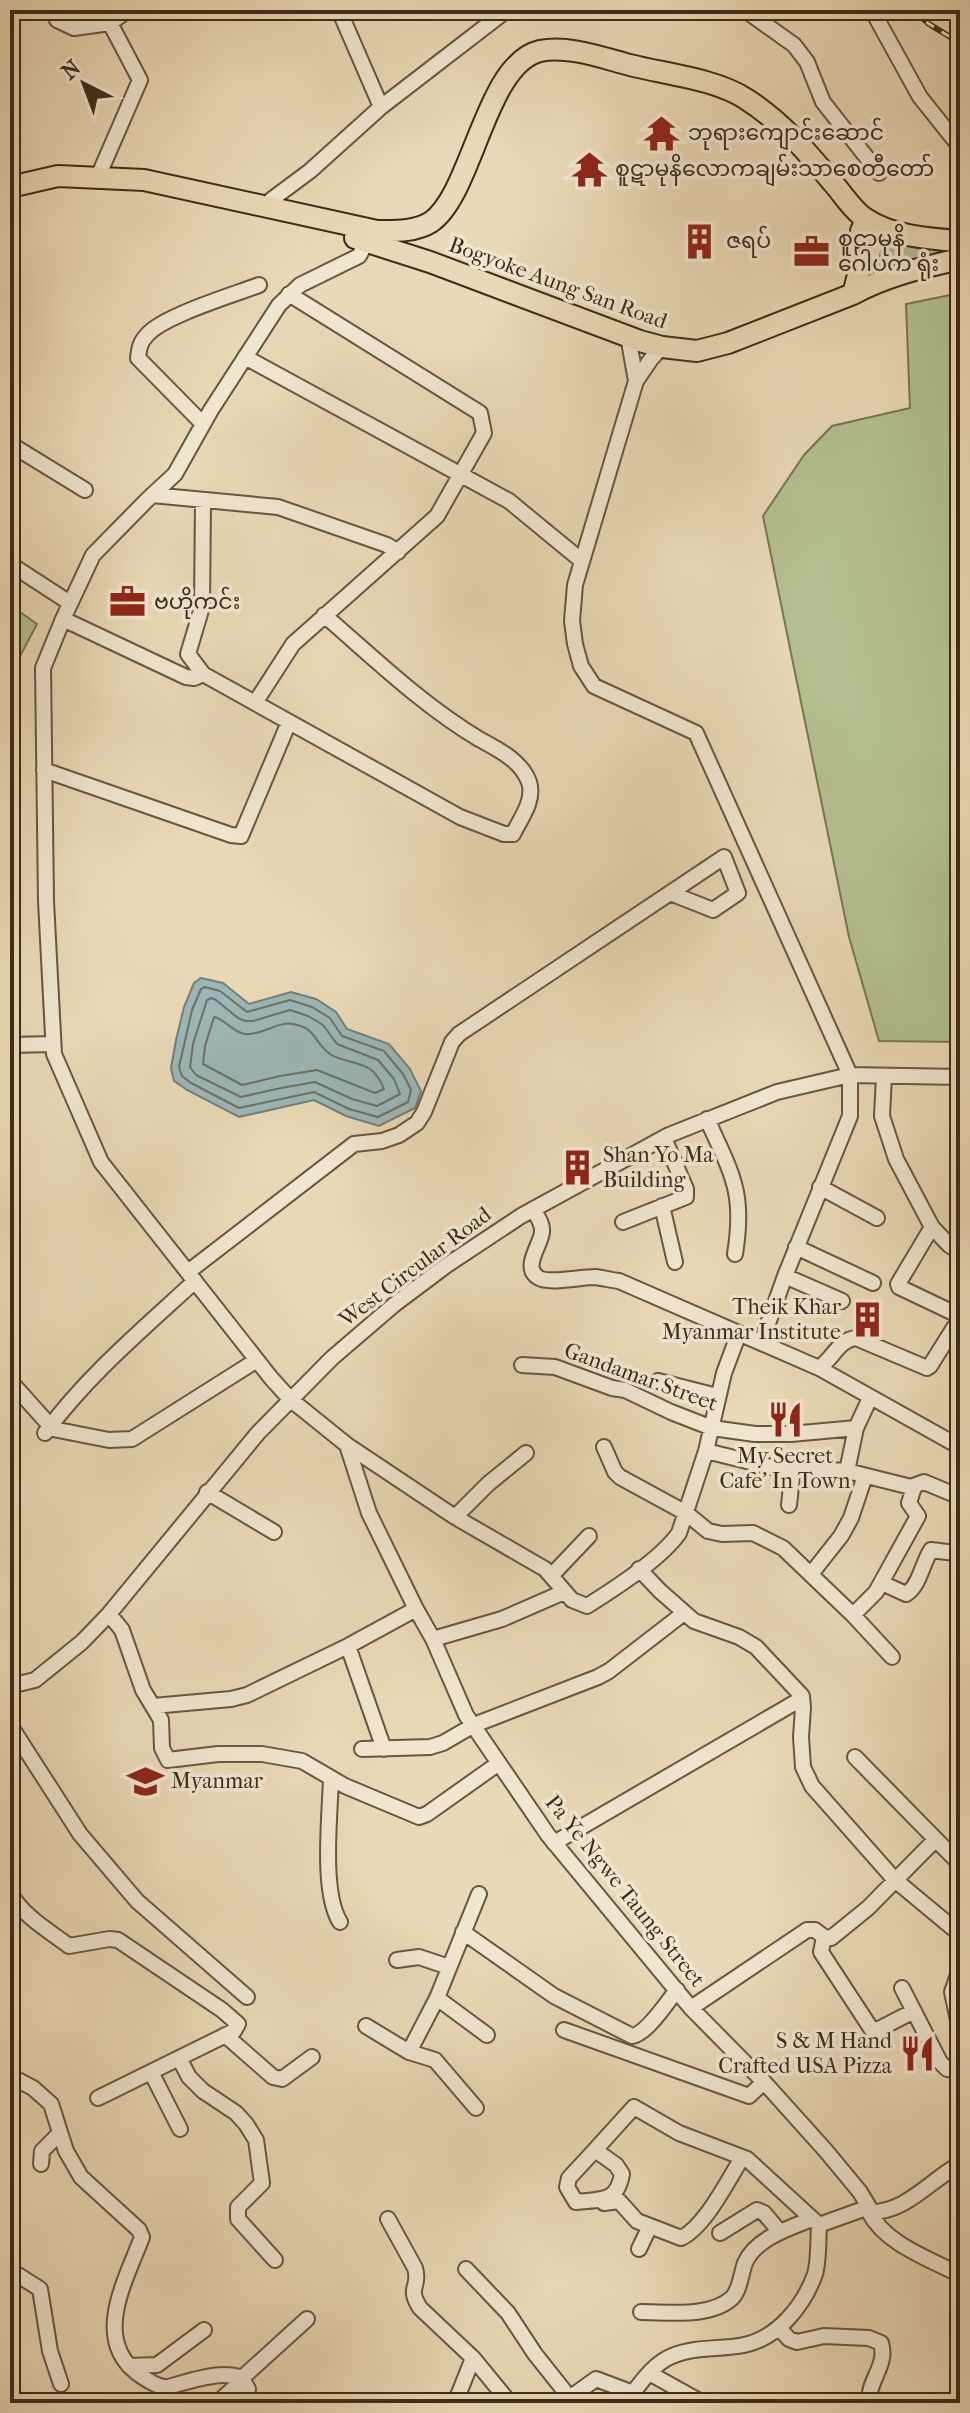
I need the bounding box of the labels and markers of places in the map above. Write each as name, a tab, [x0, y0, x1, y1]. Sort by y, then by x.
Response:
temple icon: ဘုရားကျောင်းဆောင်	[643, 114, 681, 152]
place label: ဘုရားကျောင်းဆောင်	[688, 117, 884, 151]
temple icon: စူဋာမုနိလောကချမ်းသာစေတီတော်	[570, 150, 608, 188]
place label: စူဋာမုနိလောကချမ်းသာစေတီတော်	[615, 153, 934, 187]
building icon: ဇရပ်	[681, 222, 719, 260]
place label: စူဠာမုနိ ဂေါပက ရုံး	[838, 223, 939, 281]
place label: ဇရပ်	[726, 225, 771, 258]
office icon: စူဠာမုနိ ဂေါပက ရုံး	[793, 233, 831, 271]
office icon: ဗဟိုကင်း	[109, 583, 147, 621]
place label: ဗဟိုကင်း	[154, 586, 240, 619]
place label: Shan Yo Ma Building	[603, 1142, 714, 1193]
building icon: Shan Yo Ma Building	[558, 1149, 596, 1187]
place label: Theik Khar Myanmar Institute	[662, 1294, 842, 1345]
building icon: Theik Khar Myanmar Institute	[848, 1301, 886, 1339]
restaurant icon: My Secret Cafe' In Town	[766, 1401, 804, 1439]
place label: My Secret Cafe' In Town	[720, 1443, 851, 1494]
school or university icon: Myanmar	[126, 1762, 164, 1800]
place label: Myanmar	[171, 1768, 264, 1794]
place label: S & M Hand Crafted USA Pizza	[718, 2028, 893, 2079]
restaurant icon: S & M Hand Crafted USA Pizza	[899, 2035, 937, 2073]

